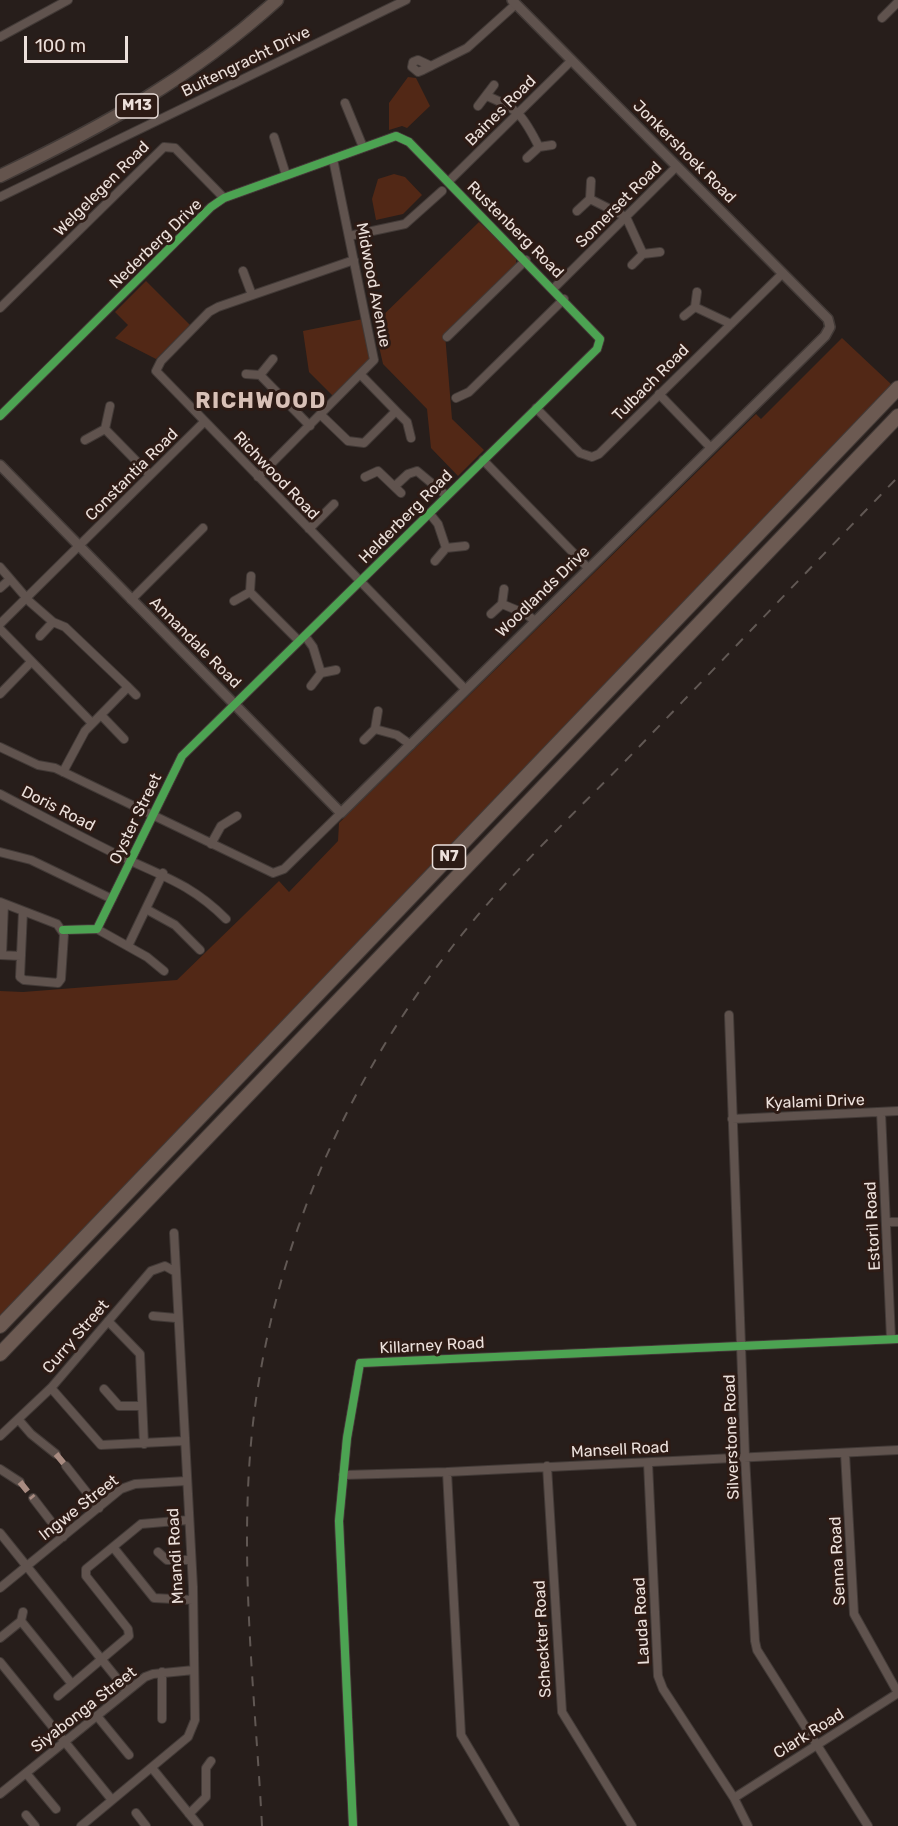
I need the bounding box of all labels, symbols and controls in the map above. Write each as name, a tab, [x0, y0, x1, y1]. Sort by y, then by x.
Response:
street label: Buitengracht Drive	[179, 23, 313, 101]
scale bar	[27, 24, 130, 62]
text: 100 m	[35, 35, 86, 57]
street label: Baines Road	[462, 72, 540, 150]
road number: M13	[116, 94, 158, 118]
street label: Jonkershoek Road	[628, 96, 740, 208]
street label: Welgelegen Road	[50, 137, 154, 241]
street label: Somerset Road	[572, 158, 666, 252]
street label: Rustenberg Road	[463, 178, 567, 282]
street label: Nederberg Drive	[106, 195, 206, 293]
street label: Midwood Avenue	[352, 221, 394, 349]
street label: Tulbach Road	[609, 341, 693, 425]
district label: RICHWOOD	[195, 389, 327, 415]
street label: Constantia Road	[82, 425, 182, 525]
street label: Richwood Road	[229, 428, 323, 524]
street label: Helderberg Road	[355, 466, 457, 568]
street label: Woodlands Drive	[492, 542, 594, 642]
street label: Annandale Road	[145, 593, 245, 693]
street label: Oyster Street	[106, 770, 166, 868]
street label: Doris Road	[18, 782, 98, 836]
road number: N7	[432, 845, 466, 869]
street label: Kyalami Drive	[765, 1091, 865, 1113]
street label: Estoril Road	[861, 1181, 885, 1271]
street label: Curry Street	[39, 1296, 113, 1378]
street label: Killarney Road	[379, 1334, 485, 1358]
street label: Silverstone Road	[720, 1374, 744, 1500]
street label: Mansell Road	[571, 1438, 669, 1462]
street label: Ingwe Street	[36, 1471, 122, 1545]
street label: Mnandi Road	[164, 1507, 188, 1605]
street label: Senna Road	[826, 1516, 850, 1606]
street label: Lauda Road	[630, 1577, 654, 1665]
street label: Scheckter Road	[530, 1580, 556, 1698]
street label: Siyabonga Street	[28, 1663, 140, 1757]
street label: Clark Road	[770, 1705, 848, 1763]

